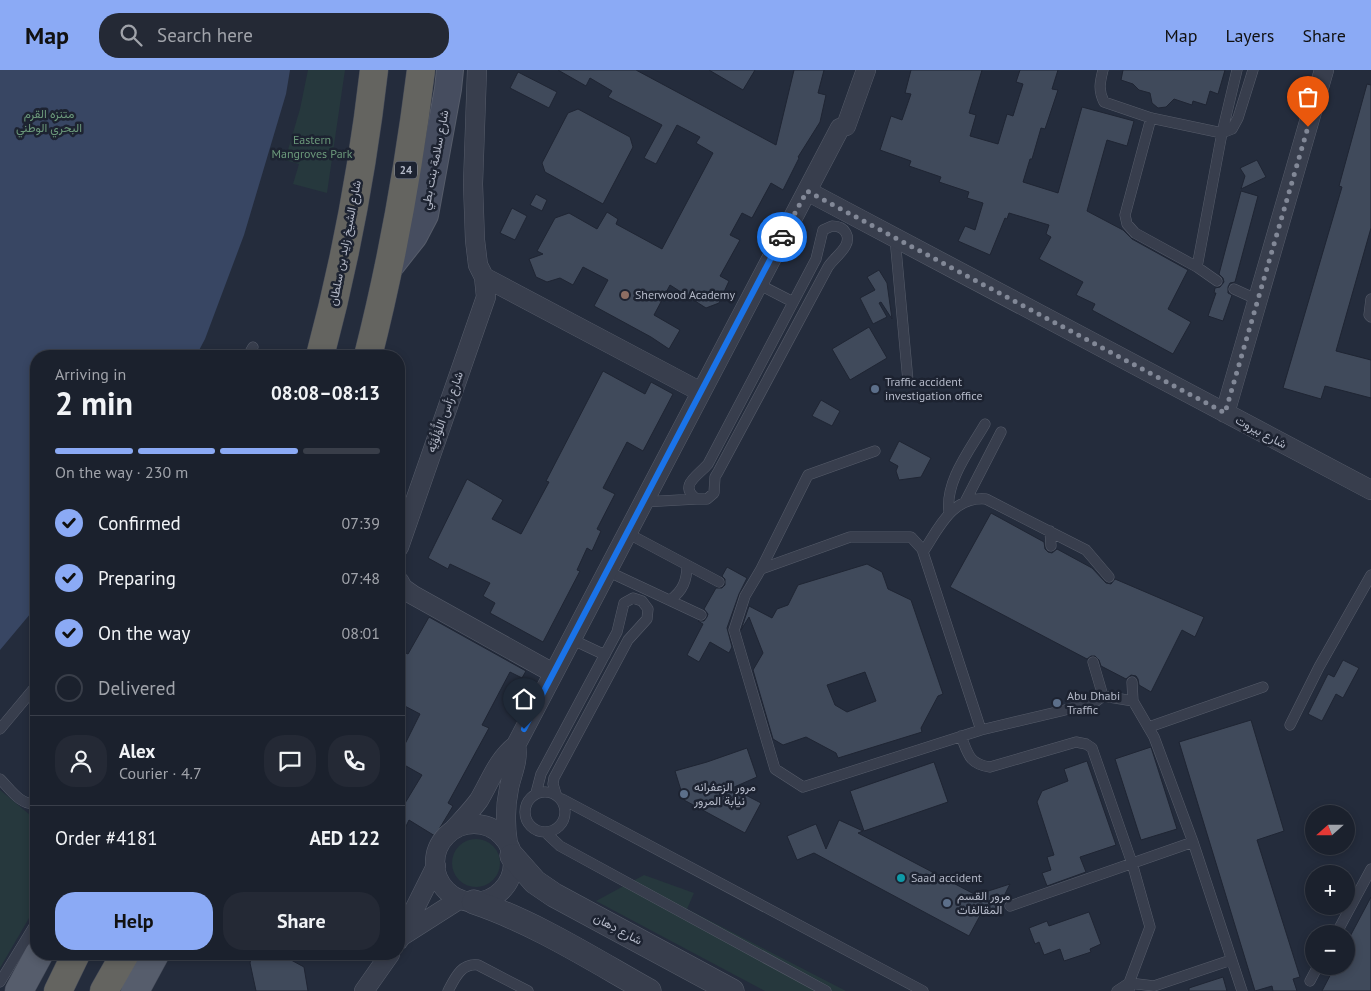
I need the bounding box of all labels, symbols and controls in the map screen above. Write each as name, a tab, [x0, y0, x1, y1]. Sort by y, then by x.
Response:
search box	[99, 13, 449, 58]
text: Map	[25, 20, 69, 51]
icon: search	[117, 21, 145, 49]
text: Search here	[157, 23, 253, 47]
text: Map	[1165, 24, 1197, 47]
text: Layers	[1225, 24, 1274, 47]
text: Share	[1302, 24, 1346, 47]
pin	[1287, 76, 1329, 127]
icon: bag	[1294, 83, 1322, 111]
park label: متنزه القرم البحري الوطني	[16, 106, 82, 138]
street label: شارع سلامة بنت بطي	[417, 109, 454, 212]
park label: Eastern Mangroves Park	[272, 132, 353, 161]
road number: 24	[395, 162, 417, 178]
street label: شارع الشيخ زايد بن سلطان	[325, 179, 366, 307]
courier	[757, 212, 807, 262]
icon: car	[768, 223, 796, 251]
place label: Sherwood Academy	[635, 287, 735, 302]
marker: Sherwood Academy	[619, 289, 631, 301]
text: Arriving in	[55, 364, 126, 384]
street label: شارع رَأس اللُّؤلُؤيَّه	[421, 369, 468, 455]
place label: Traffic accident investigation office	[885, 374, 983, 403]
text: 08:08–08:13	[271, 381, 380, 405]
text: 2 min	[55, 382, 133, 424]
marker: Traffic accident investigation office	[869, 383, 881, 395]
street label: شارع بيروت	[1232, 412, 1289, 453]
text: On the way · 230 m	[55, 462, 188, 482]
icon: check	[55, 509, 83, 537]
text: Confirmed	[98, 511, 181, 535]
text: 07:39	[342, 513, 380, 533]
icon: check	[55, 564, 83, 592]
text: Preparing	[98, 566, 176, 590]
text: 07:48	[342, 568, 380, 588]
icon: check	[55, 619, 83, 647]
text: On the way	[98, 621, 190, 645]
text: 08:01	[342, 623, 380, 643]
text: Delivered	[98, 676, 176, 700]
pin	[503, 678, 545, 729]
icon: home	[510, 685, 538, 713]
place label: Abu Dhabi Traffic	[1067, 688, 1120, 717]
marker: Abu Dhabi Traffic	[1051, 697, 1063, 709]
button: person	[55, 735, 107, 787]
button: chat	[264, 735, 316, 787]
button: phone	[328, 735, 380, 787]
text: Alex	[119, 739, 155, 763]
text: Courier · 4.7	[119, 763, 202, 783]
place label: مرور الزعفرانه نيابة المرور	[693, 779, 756, 809]
marker: مرور الزعفرانه نيابة المرور	[678, 788, 690, 800]
north arrow	[1305, 805, 1355, 855]
map controls	[1305, 805, 1355, 975]
text: Order #4181	[55, 826, 158, 850]
text: AED 122	[309, 826, 380, 850]
button: +	[1305, 865, 1355, 915]
place label: Saad accident	[911, 870, 982, 885]
marker: Saad accident	[895, 872, 907, 884]
place label: مرور القسم المقالفات	[957, 888, 1010, 917]
button: Help	[55, 892, 213, 950]
button: Share	[223, 892, 380, 950]
marker: مرور القسم المقالفات	[941, 897, 953, 909]
street label: شارع دِهان	[591, 910, 645, 949]
button: −	[1305, 925, 1355, 975]

